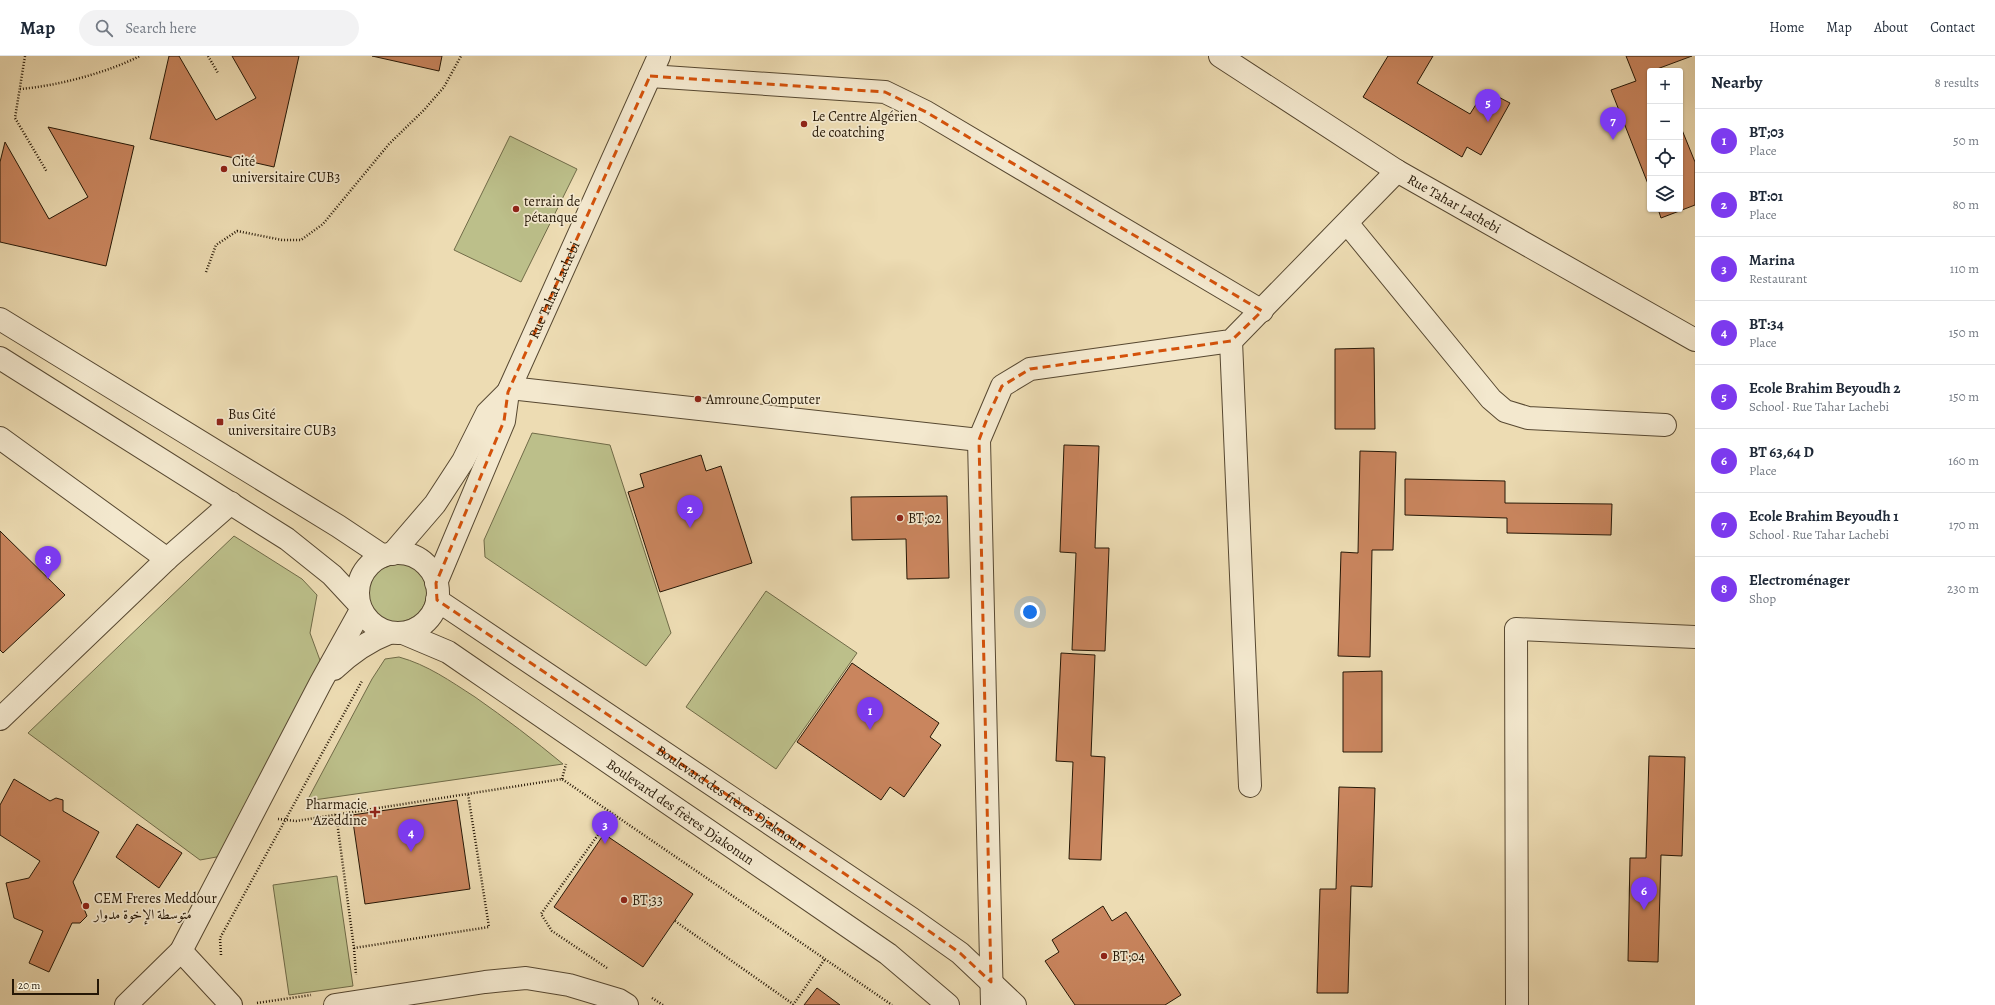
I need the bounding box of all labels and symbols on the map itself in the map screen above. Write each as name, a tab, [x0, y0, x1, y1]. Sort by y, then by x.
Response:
pin: 5	[1475, 89, 1501, 122]
place label: Le Centre Algérien de coatching	[812, 107, 918, 142]
pin: 7	[1600, 107, 1626, 140]
marker: Le Centre Algérien de coatching	[799, 119, 809, 129]
place label: Cité universitaire CUB3	[232, 152, 340, 187]
marker: Cité universitaire CUB3	[219, 164, 229, 174]
street label: Rue Tahar Lachebi	[1404, 170, 1504, 238]
place label: terrain de pétanque	[524, 192, 580, 227]
marker: terrain de pétanque	[511, 204, 521, 214]
street label: Rue Tahar Lachebi	[524, 238, 585, 342]
place label: Amroune Computer	[705, 390, 821, 409]
marker: Amroune Computer	[693, 394, 703, 404]
place label: Bus Cité universitaire CUB3	[228, 405, 336, 440]
marker: Bus Cité universitaire CUB3	[215, 417, 225, 427]
pin: 2	[677, 495, 703, 528]
place label: BT;02	[908, 509, 942, 528]
marker: BT;02	[895, 513, 905, 523]
pin: 8	[35, 546, 61, 579]
your location	[1020, 602, 1040, 622]
pin: 1	[857, 697, 883, 730]
street label: Boulevard des frères Djaknoun	[652, 741, 809, 855]
street label: Boulevard des frères Djakonun	[603, 755, 758, 870]
place label: Pharmacie Azeddine	[306, 795, 367, 830]
marker: Pharmacie Azeddine	[370, 807, 380, 817]
pin: 3	[592, 811, 618, 844]
pin: 4	[398, 819, 424, 852]
pin: 6	[1631, 877, 1657, 910]
place label: CEM Freres Meddour متوسطة الإخوة مدوار	[92, 889, 217, 925]
place label: BT;33	[632, 891, 663, 910]
marker: BT;33	[619, 895, 629, 905]
marker: CEM Freres Meddour متوسطة الإخوة مدوار	[81, 901, 91, 911]
place label: BT;04	[1112, 947, 1145, 966]
marker: BT;04	[1099, 951, 1109, 961]
scale bar	[12, 977, 99, 996]

